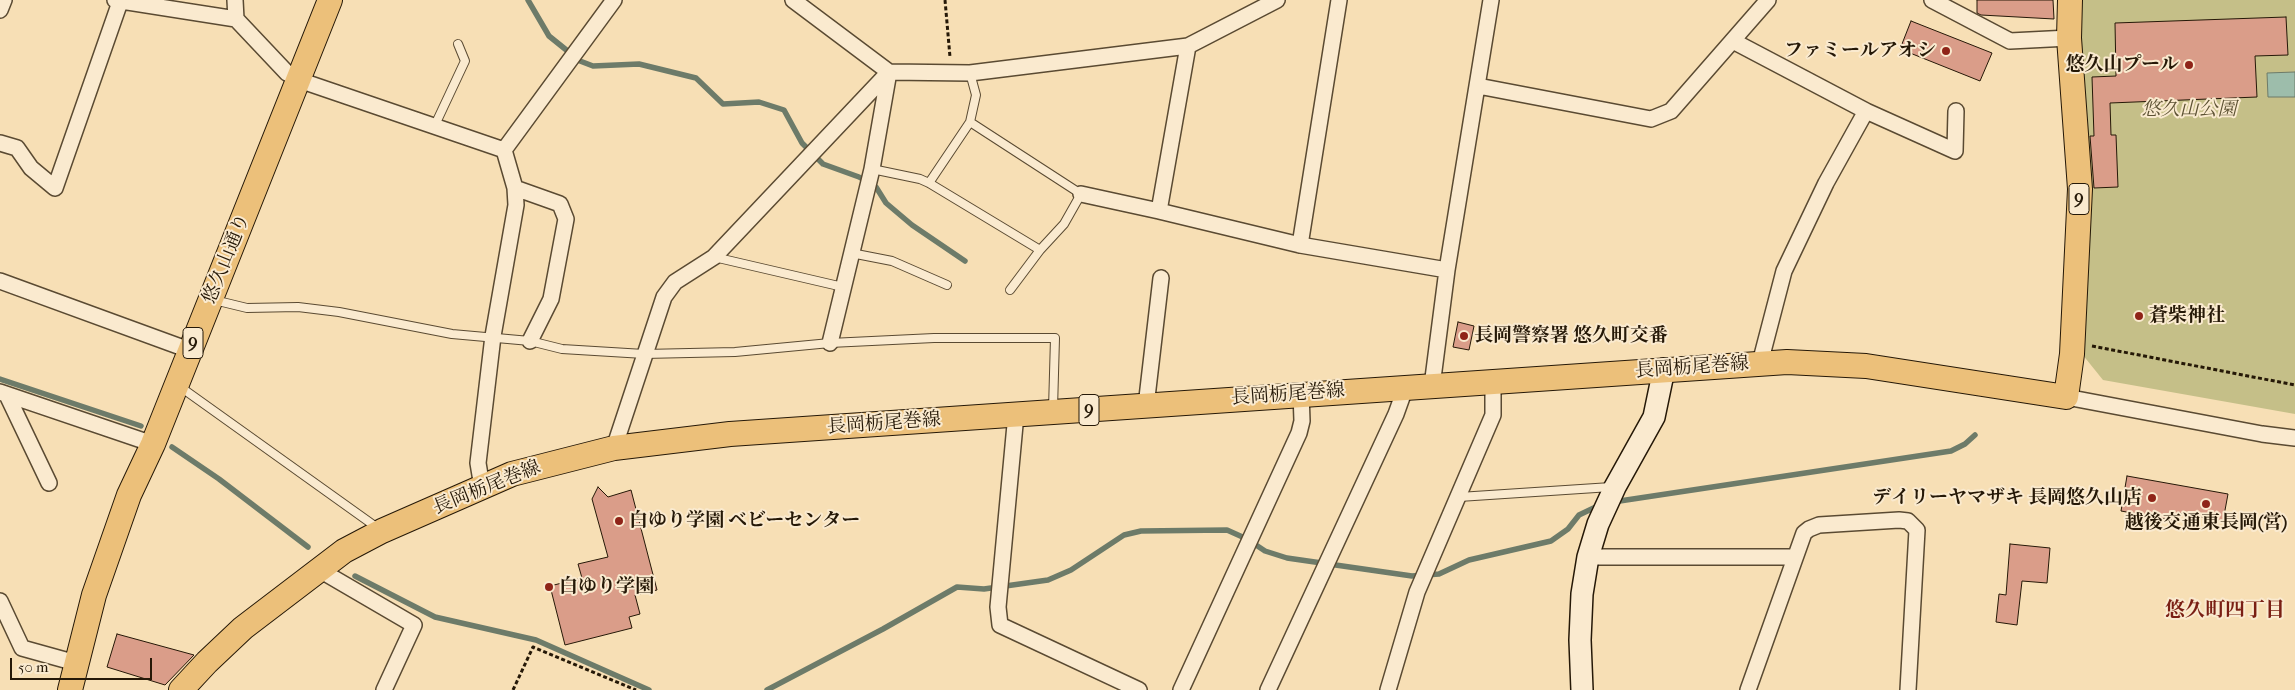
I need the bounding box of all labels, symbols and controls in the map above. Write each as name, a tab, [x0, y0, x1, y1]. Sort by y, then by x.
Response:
place label: ファミールアオシ	[1784, 40, 1936, 62]
marker: ファミールアオシ	[1940, 45, 1952, 57]
place label: 悠久山プール	[2066, 54, 2179, 76]
marker: 悠久山プール	[2183, 59, 2195, 71]
park label: 悠久山公園	[2142, 99, 2236, 121]
road number: 9	[2069, 183, 2089, 214]
street label: 悠久山通り	[199, 211, 255, 307]
place label: 蒼柴神社	[2149, 305, 2225, 327]
marker: 蒼柴神社	[2133, 310, 2145, 322]
place label: 長岡警察署 悠久町交番	[1474, 325, 1668, 347]
road number: 9	[183, 328, 203, 358]
marker: 長岡警察署 悠久町交番	[1458, 330, 1470, 342]
street label: 長岡栃尾巻線	[1634, 353, 1750, 383]
street label: 長岡栃尾巻線	[1230, 380, 1346, 410]
road number: 9	[1079, 394, 1099, 426]
street label: 長岡栃尾巻線	[826, 409, 942, 439]
street label: 長岡栃尾巻線	[430, 456, 544, 520]
place label: デイリーヤマザキ 長岡悠久山店	[1872, 487, 2142, 509]
marker: デイリーヤマザキ 長岡悠久山店	[2146, 492, 2158, 504]
marker: 越後交通東長岡(営)	[2200, 498, 2212, 510]
place label: 白ゆり学園 ベビーセンター	[629, 510, 860, 532]
place label: 越後交通東長岡(営)	[2125, 512, 2287, 534]
marker: 白ゆり学園 ベビーセンター	[613, 515, 625, 527]
place label: 白ゆり学園	[559, 576, 654, 598]
marker: 白ゆり学園	[543, 581, 555, 593]
district label: 悠久町四丁目	[2165, 599, 2285, 623]
scale bar	[12, 648, 155, 680]
text: 50 m	[18, 658, 48, 676]

